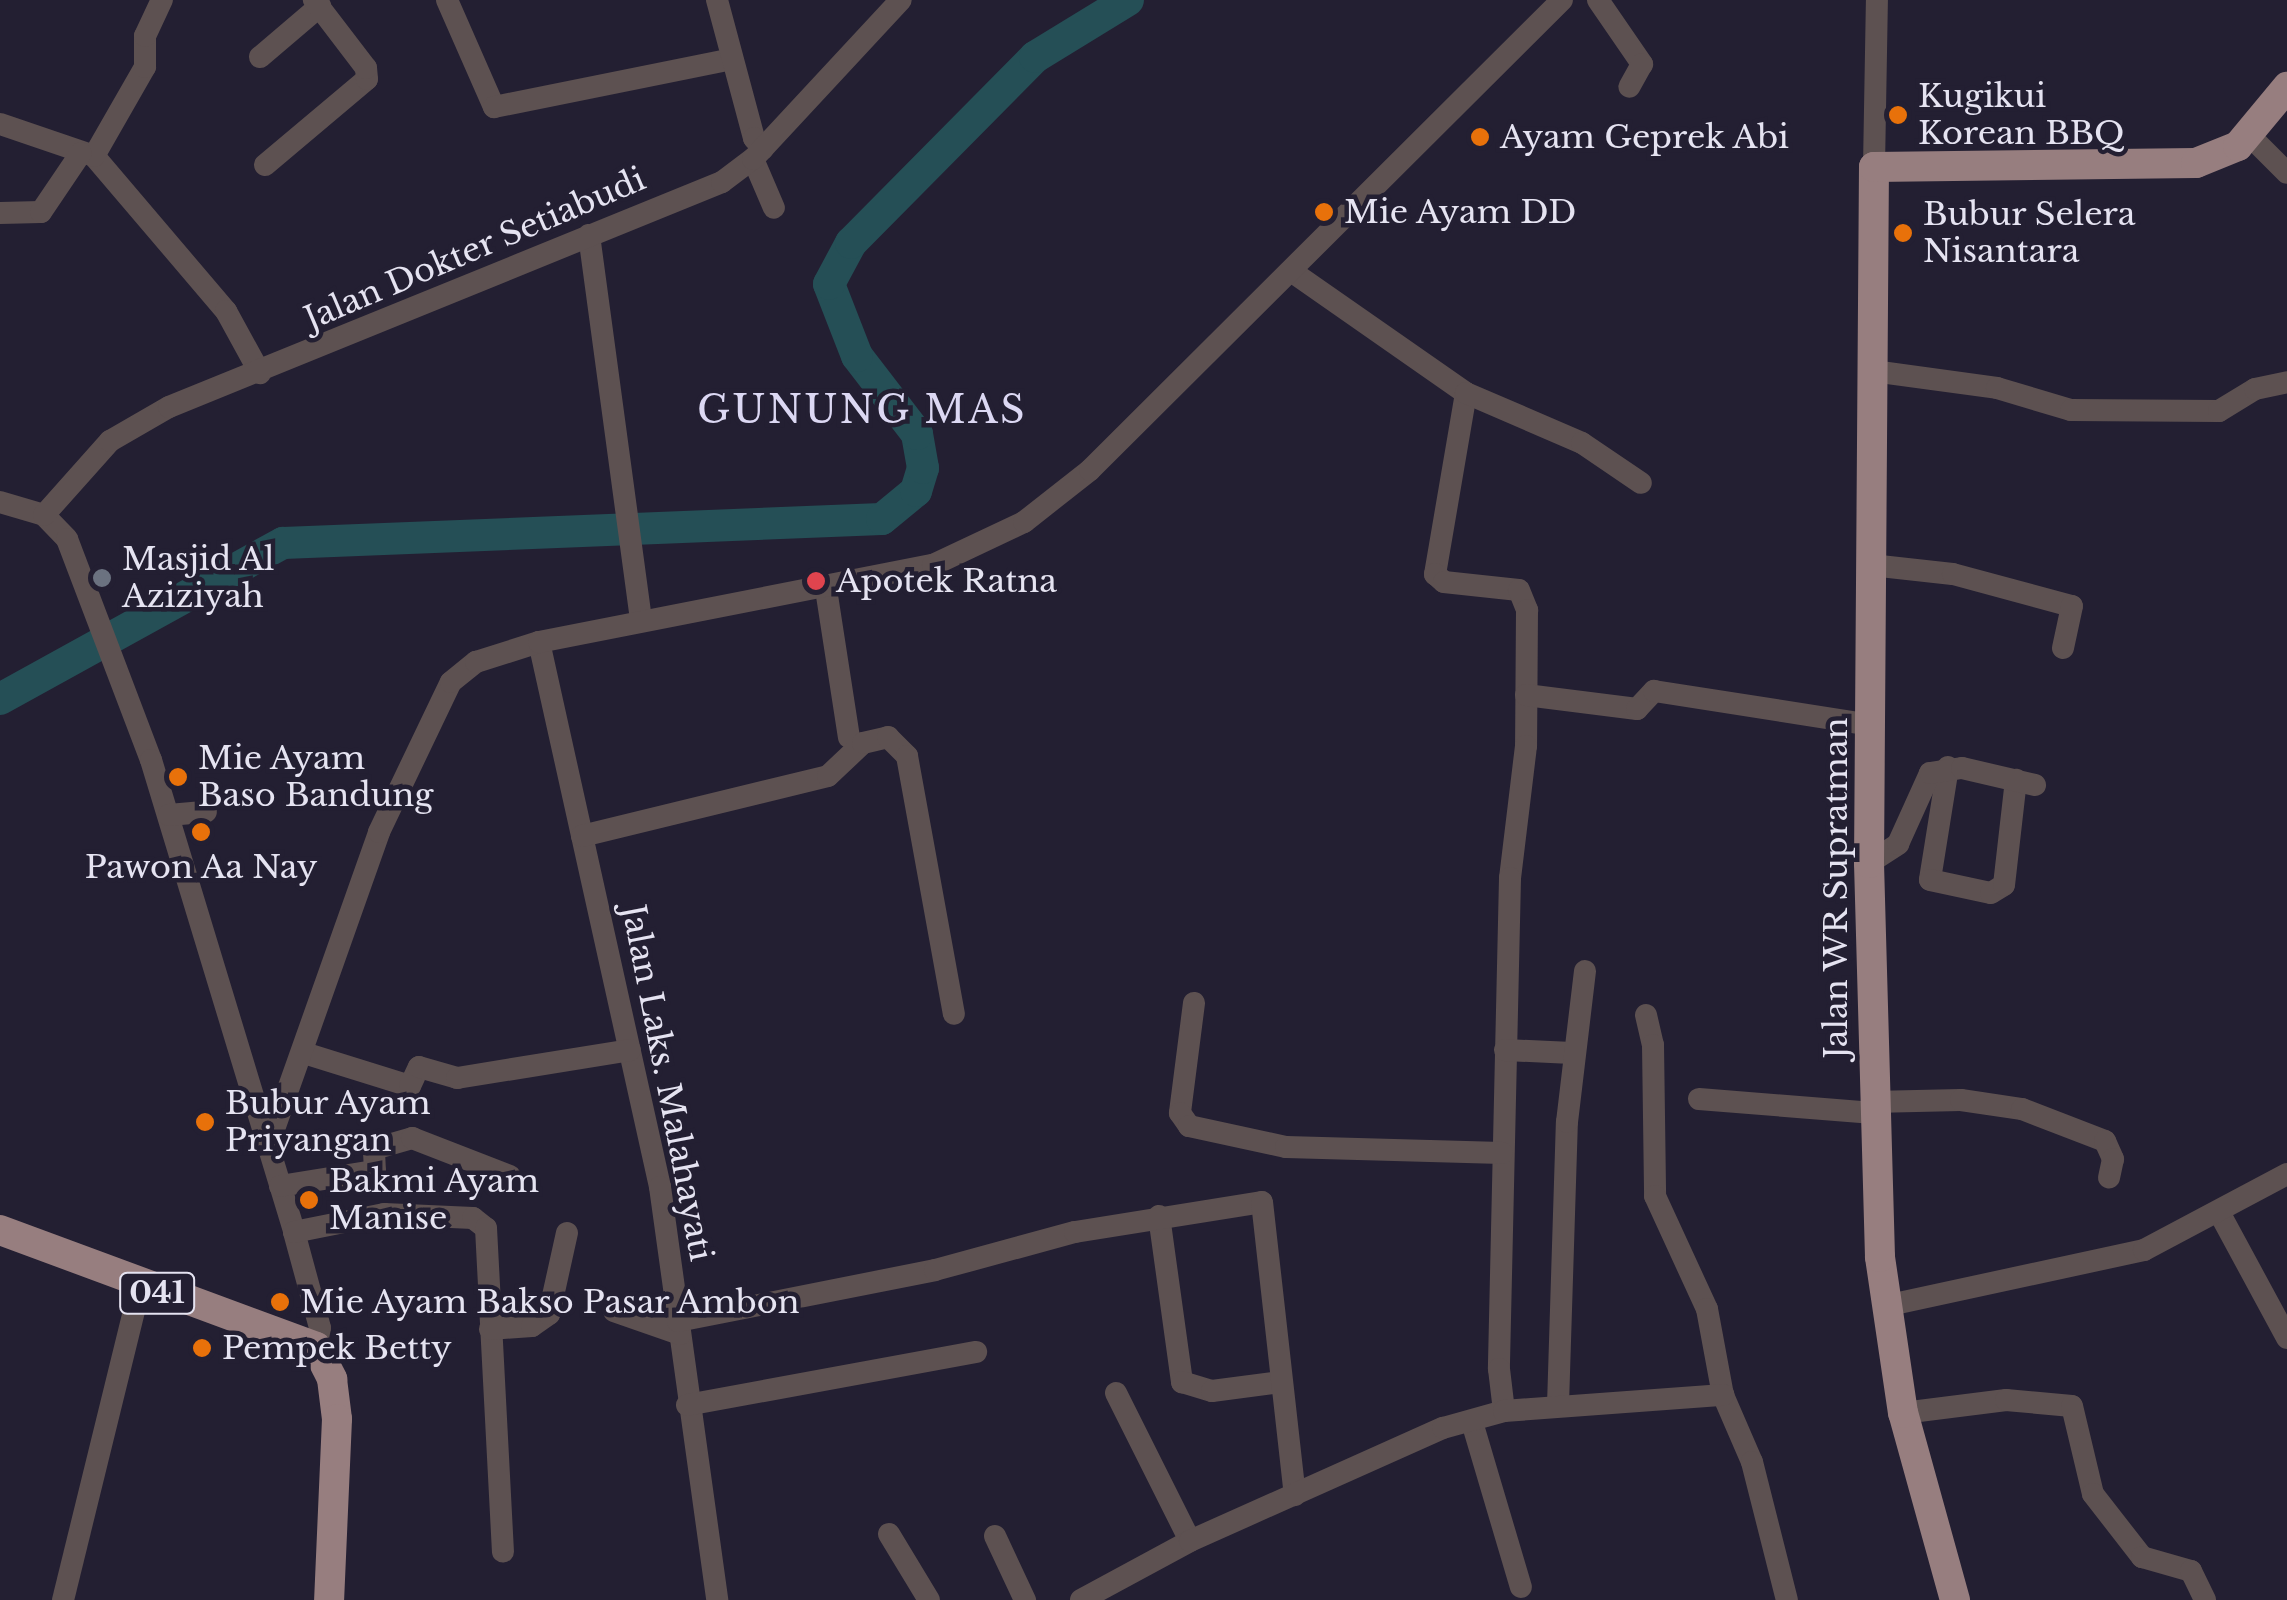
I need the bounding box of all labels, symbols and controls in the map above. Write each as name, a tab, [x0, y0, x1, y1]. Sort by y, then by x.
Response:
place label: Kugikui Korean BBQ	[1918, 78, 2124, 153]
marker: Kugikui Korean BBQ	[1887, 104, 1909, 126]
place label: Ayam Geprek Abi	[1500, 118, 1791, 156]
marker: Ayam Geprek Abi	[1469, 126, 1491, 148]
street label: Jalan Dokter Setiabudi	[299, 160, 651, 338]
place label: Mie Ayam DD	[1344, 193, 1578, 231]
place label: Bubur Selera Nisantara	[1923, 196, 2136, 271]
marker: Mie Ayam DD	[1313, 201, 1335, 223]
marker: Bubur Selera Nisantara	[1892, 222, 1914, 244]
district label: GUNUNG MAS	[697, 387, 1027, 433]
place label: Masjid Al Aziziyah	[122, 541, 276, 616]
place label: Apotek Ratna	[836, 562, 1058, 600]
marker: Masjid Al Aziziyah	[91, 567, 113, 589]
marker: Apotek Ratna	[805, 570, 827, 592]
street label: Jalan WR Supratman	[1817, 716, 1855, 1060]
place label: Mie Ayam Baso Bandung	[198, 740, 433, 815]
marker: Mie Ayam Baso Bandung	[167, 766, 189, 788]
marker: Pawon Aa Nay	[190, 821, 212, 843]
place label: Pawon Aa Nay	[84, 848, 318, 886]
street label: Jalan Laks. Malahayati	[614, 902, 720, 1264]
place label: Bubur Ayam Priyangan	[225, 1085, 433, 1160]
marker: Bubur Ayam Priyangan	[194, 1111, 216, 1133]
place label: Bakmi Ayam Manise	[329, 1163, 540, 1238]
marker: Bakmi Ayam Manise	[298, 1189, 320, 1211]
road number: 041	[117, 1268, 197, 1318]
place label: Mie Ayam Bakso Pasar Ambon	[300, 1283, 803, 1321]
marker: Mie Ayam Bakso Pasar Ambon	[269, 1291, 291, 1313]
place label: Pempek Betty	[222, 1329, 452, 1367]
marker: Pempek Betty	[191, 1337, 213, 1359]

